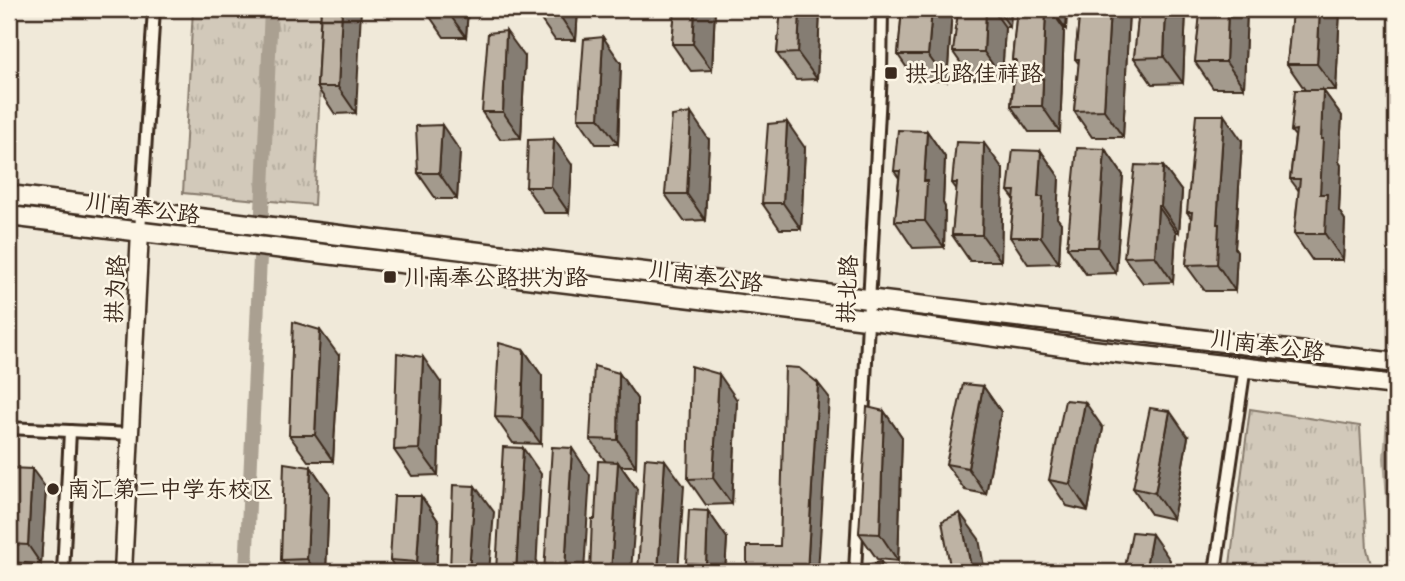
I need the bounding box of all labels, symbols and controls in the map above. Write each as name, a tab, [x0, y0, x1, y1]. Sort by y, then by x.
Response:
place label: 拱北路佳祥路	[905, 59, 1043, 87]
marker: 拱北路佳祥路	[883, 65, 899, 81]
street label: 川南奉公路	[84, 187, 202, 229]
street label: 拱为路	[99, 254, 131, 324]
street label: 拱北路	[831, 254, 863, 324]
street label: 川南奉公路	[647, 255, 765, 297]
place label: 川南奉公路拱为路	[404, 263, 588, 291]
marker: 川南奉公路拱为路	[382, 269, 398, 285]
street label: 川南奉公路	[1209, 324, 1327, 366]
place label: 南汇第二中学东校区	[67, 475, 274, 503]
marker: 南汇第二中学东校区	[45, 481, 61, 497]

